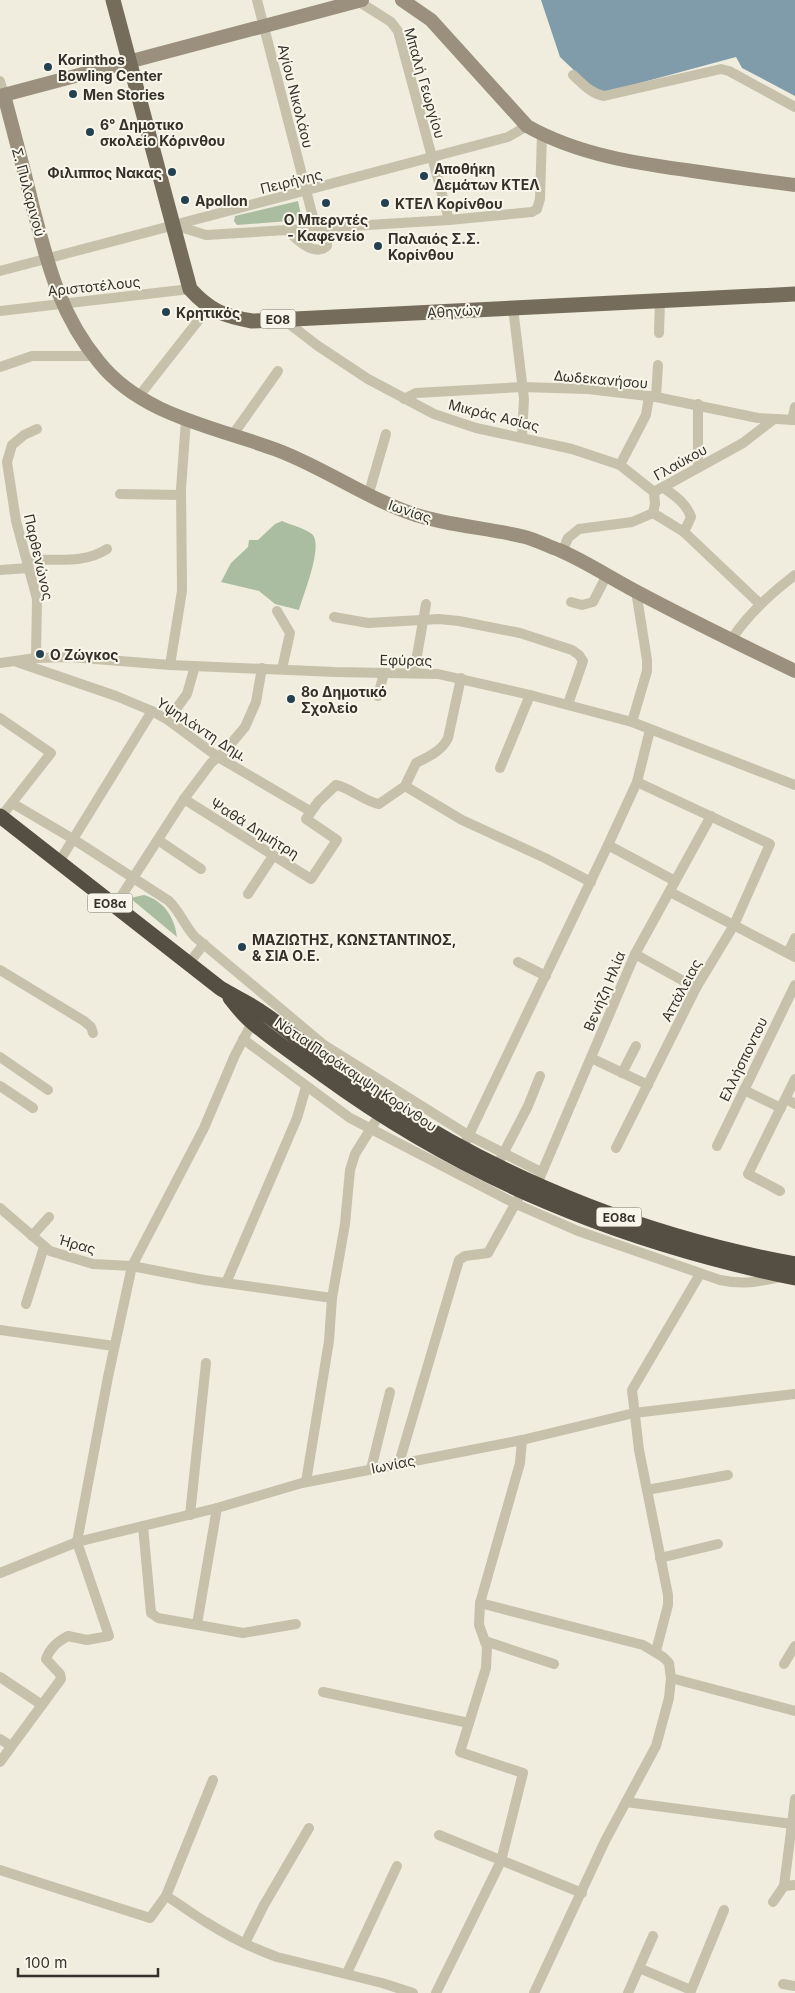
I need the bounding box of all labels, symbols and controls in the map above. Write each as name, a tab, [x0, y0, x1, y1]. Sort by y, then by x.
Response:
street label: Μπαλή Γεωργίου	[401, 26, 449, 140]
street label: Αγίου Νικολάου	[275, 42, 317, 150]
place label: Korinthos Bowling Center	[58, 51, 163, 84]
marker: Korinthos Bowling Center	[42, 61, 54, 73]
place label: Men Stories	[83, 86, 165, 103]
marker: Men Stories	[67, 88, 79, 100]
place label: 6° Δημοτικο σκολείο Κόρινθου	[100, 116, 225, 149]
marker: 6° Δημοτικο σκολείο Κόρινθου	[84, 126, 96, 138]
street label: Σ. Πυλαρινού	[9, 146, 49, 238]
place label: Αποθήκη Δεμάτων ΚΤΕΛ	[434, 160, 540, 193]
place label: Φιλιππος Νακας	[47, 164, 162, 181]
street label: Πειρήνης	[258, 165, 324, 197]
marker: Φιλιππος Νακας	[166, 166, 178, 178]
marker: Αποθήκη Δεμάτων ΚΤΕΛ	[418, 170, 430, 182]
place label: Apollon	[195, 192, 248, 209]
marker: Apollon	[179, 194, 191, 206]
place label: ΚΤΕΛ Κορίνθου	[395, 195, 503, 212]
marker: Ο Μπερντές - Καφενείο	[320, 197, 332, 209]
marker: ΚΤΕΛ Κορίνθου	[379, 197, 391, 209]
place label: Ο Μπερντές - Καφενείο	[284, 211, 368, 244]
place label: Παλαιός Σ.Σ. Κορίνθου	[388, 230, 480, 263]
marker: Παλαιός Σ.Σ. Κορίνθου	[372, 240, 384, 252]
street label: Αριστοτέλους	[47, 273, 141, 299]
street label: Αθηνών	[426, 301, 482, 321]
place label: Κρητικός	[176, 304, 240, 321]
marker: Κρητικός	[160, 306, 172, 318]
road number: ΕΟ8	[260, 310, 296, 328]
street label: Δωδεκανήσου	[553, 366, 649, 392]
street label: Μικράς Ασίας	[447, 395, 541, 435]
street label: Γλαύκου	[650, 440, 710, 484]
street label: Ιωνίας	[386, 496, 434, 526]
street label: Παρθενώνος	[21, 512, 57, 602]
place label: Ο Ζώγκος	[50, 646, 118, 663]
marker: Ο Ζώγκος	[34, 648, 46, 660]
street label: Εφύρας	[380, 651, 432, 669]
place label: 8ο Δημοτικό Σχολείο	[301, 683, 387, 716]
street label: Υψηλάντη Δημ.	[154, 693, 250, 765]
marker: 8ο Δημοτικό Σχολείο	[285, 693, 297, 705]
street label: Ψαθά Δημήτρη	[207, 794, 303, 862]
road number: ΕΟ8α	[88, 894, 132, 912]
place label: ΜΑΖΙΩΤΗΣ, ΚΩΝΣΤΑΝΤΙΝΟΣ, & ΣΙΑ Ο.Ε.	[252, 931, 456, 964]
marker: ΜΑΖΙΩΤΗΣ, ΚΩΝΣΤΑΝΤΙΝΟΣ, & ΣΙΑ Ο.Ε.	[236, 941, 248, 953]
street label: Βενήζη Ηλία	[580, 949, 628, 1033]
street label: Αττάλειας	[657, 956, 705, 1024]
street label: Νότια Παράκαμψη Κορίνθου	[272, 1013, 440, 1135]
street label: Ελλήσποντου	[715, 1014, 771, 1104]
road number: ΕΟ8α	[596, 1208, 642, 1226]
street label: Ήρας	[56, 1231, 98, 1257]
street label: Ιωνίας	[370, 1451, 416, 1477]
scale bar	[18, 1946, 158, 1978]
text: 100 m	[25, 1953, 67, 1972]

